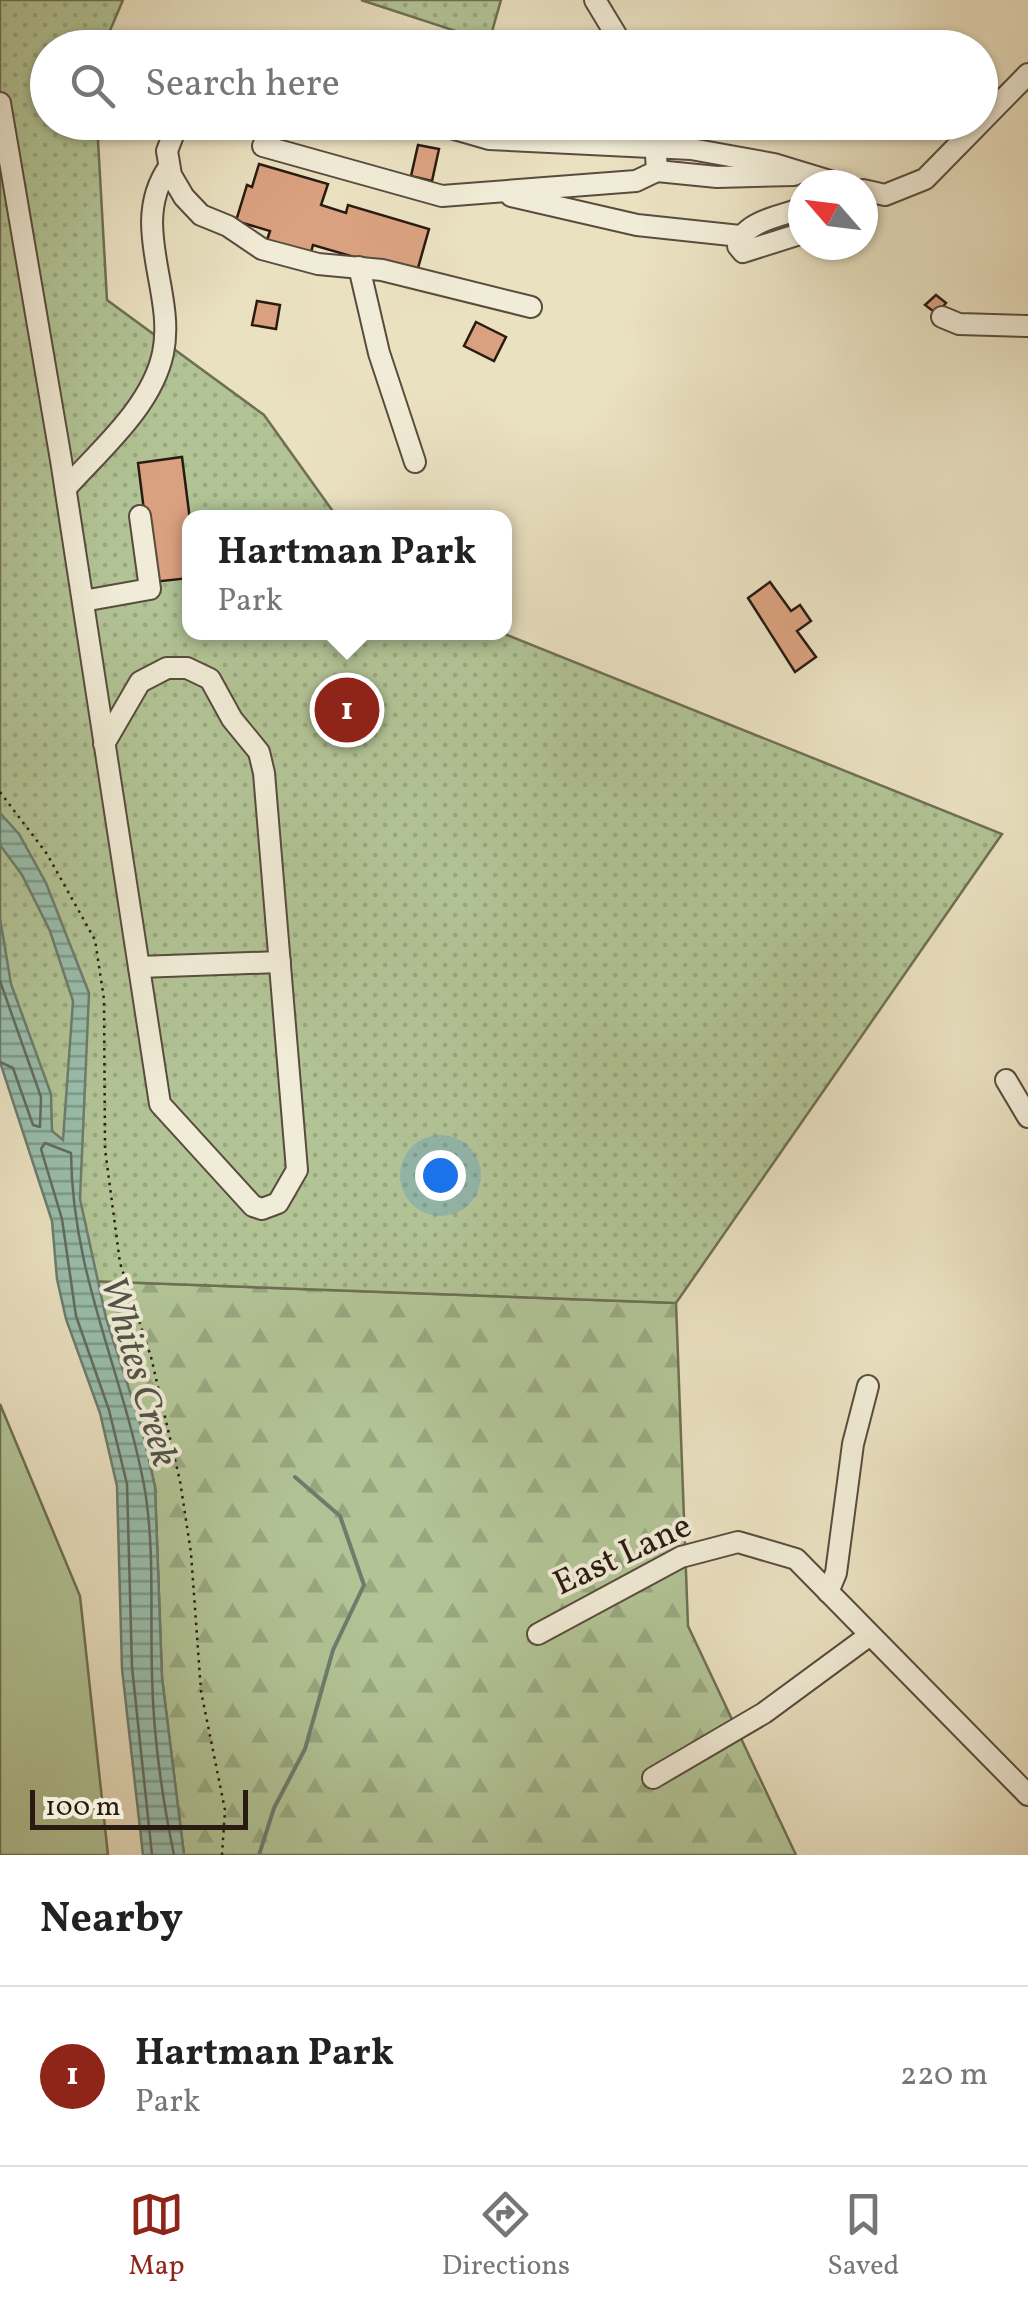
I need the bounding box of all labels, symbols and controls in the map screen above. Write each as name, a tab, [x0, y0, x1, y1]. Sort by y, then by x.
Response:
search box	[30, 30, 998, 140]
icon: search	[65, 58, 120, 113]
text: Search here	[145, 59, 340, 112]
north arrow	[788, 170, 878, 260]
popup	[182, 510, 512, 640]
text: Hartman Park	[218, 527, 476, 580]
text: Park	[218, 580, 283, 624]
pin: 1	[314, 672, 380, 748]
your location	[415, 1150, 466, 1201]
water label: Whites Creek	[85, 1271, 189, 1473]
street label: East Lane	[546, 1503, 700, 1609]
scale bar	[30, 1785, 248, 1830]
text: 100 m	[45, 1788, 120, 1827]
text: Nearby	[40, 1891, 183, 1950]
text: Hartman Park	[135, 2028, 394, 2081]
text: 1	[66, 2054, 79, 2098]
text: 220 m	[900, 2054, 988, 2098]
text: Park	[135, 2081, 200, 2125]
tab: Map	[129, 2187, 185, 2286]
tab: Directions	[442, 2187, 570, 2286]
tab: Saved	[827, 2187, 899, 2286]

